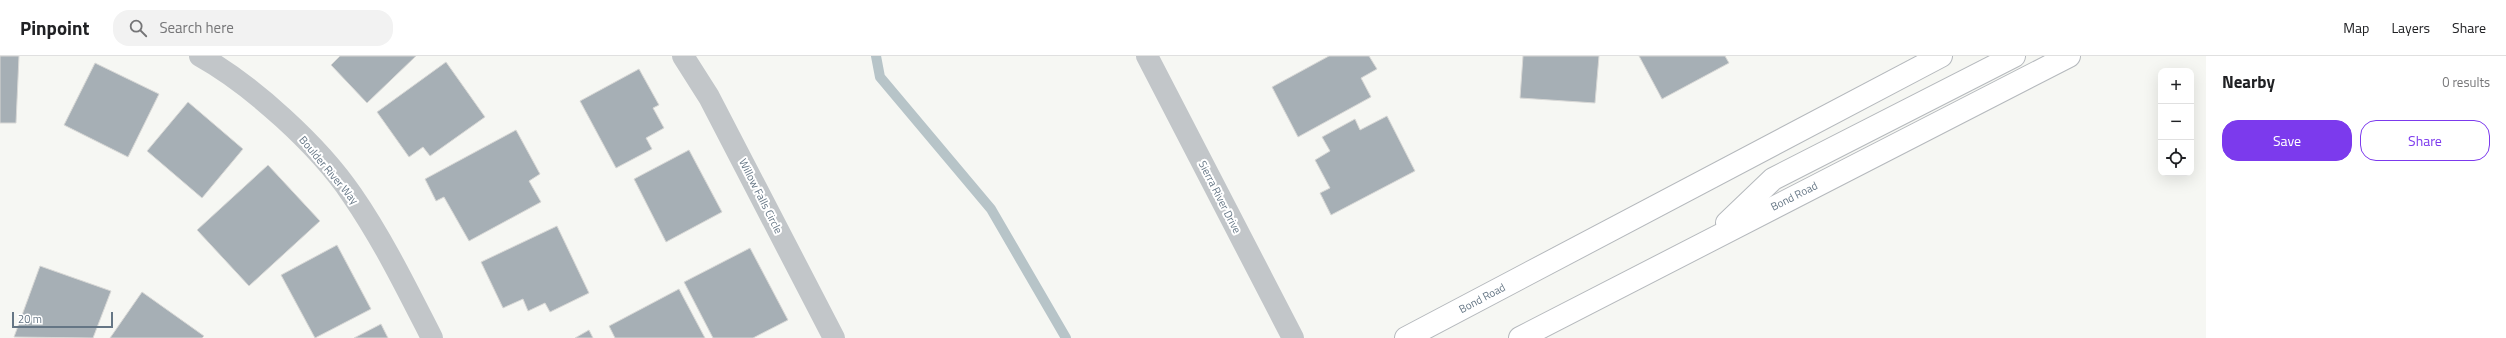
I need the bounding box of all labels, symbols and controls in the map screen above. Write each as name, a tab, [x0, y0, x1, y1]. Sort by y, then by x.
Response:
search box	[113, 10, 393, 46]
text: Pinpoint	[20, 13, 89, 42]
text: Search here	[159, 16, 234, 39]
icon: search	[127, 17, 149, 39]
text: Map	[2343, 17, 2369, 38]
text: Layers	[2391, 17, 2430, 38]
text: Share	[2452, 17, 2486, 38]
map controls	[2158, 68, 2194, 176]
button: +	[2158, 68, 2194, 104]
text: Nearby	[2222, 69, 2275, 95]
text: 0 results	[2442, 72, 2490, 92]
button: −	[2158, 104, 2194, 140]
button: Save	[2222, 120, 2352, 161]
button: Share	[2360, 120, 2490, 161]
street label: Boulder River Way	[296, 132, 363, 208]
button: locate	[2158, 140, 2194, 176]
street label: Willow Falls Circle	[735, 156, 787, 237]
street label: Sierra River Drive	[1195, 158, 1245, 237]
street label: Bond Road	[1768, 177, 1820, 215]
street label: Bond Road	[1456, 279, 1508, 317]
scale bar	[12, 310, 113, 329]
text: 20 m	[18, 311, 42, 327]

